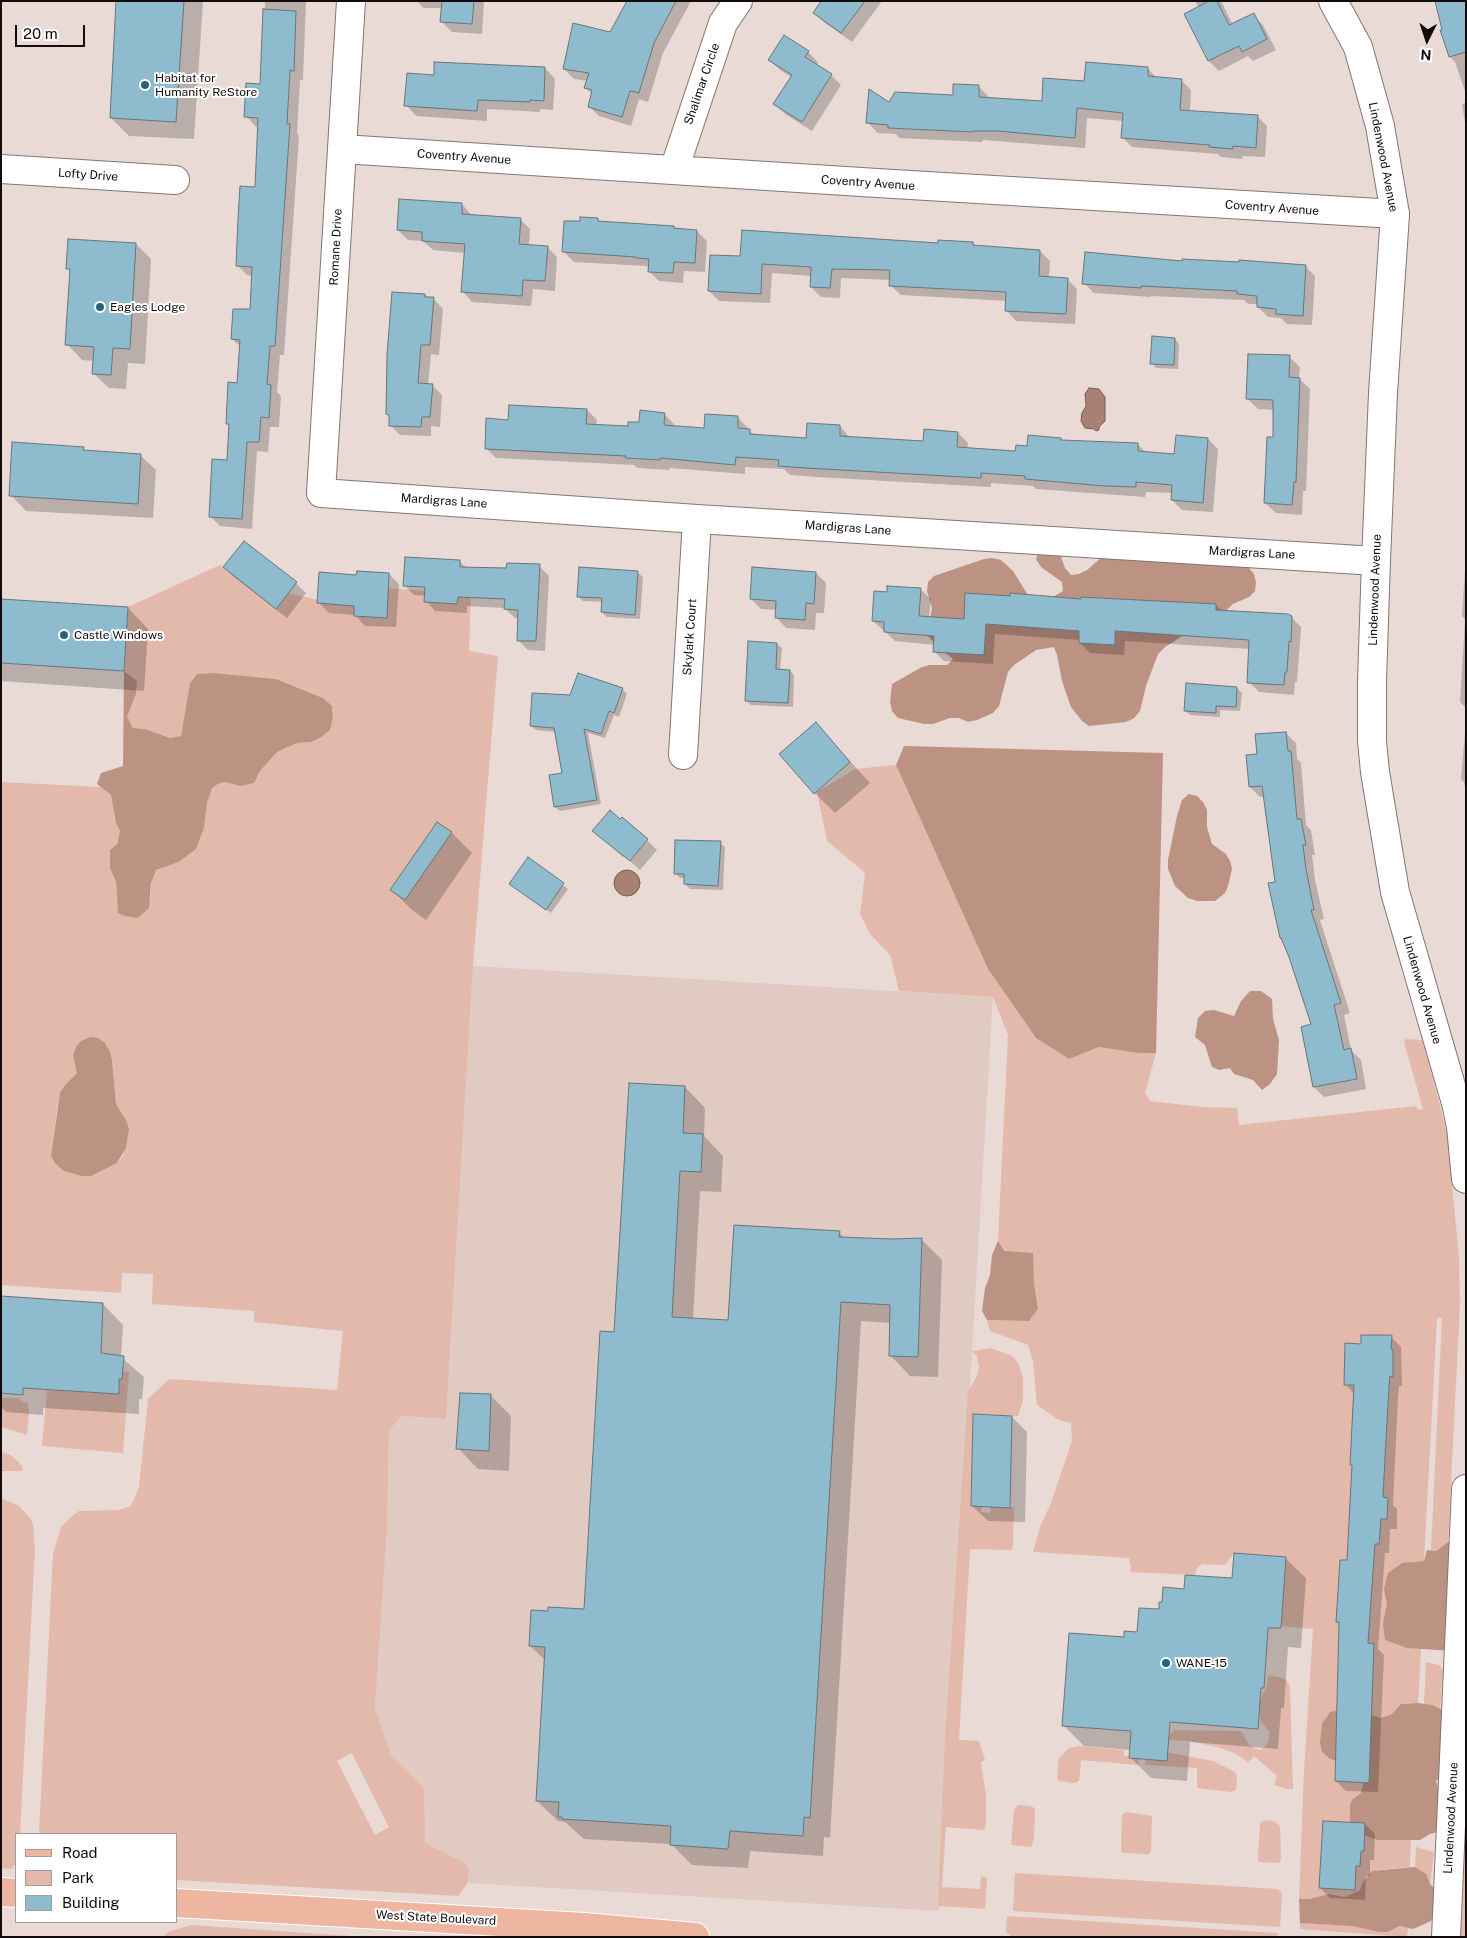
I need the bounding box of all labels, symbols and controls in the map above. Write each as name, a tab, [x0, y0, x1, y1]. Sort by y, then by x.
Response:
scale bar	[18, 15, 88, 47]
north arrow	[1402, 15, 1452, 65]
text: 20 m	[23, 25, 58, 42]
street label: Shalimar Circle	[681, 41, 723, 127]
text: N	[1420, 47, 1432, 63]
place label: Habitat for Humanity ReStore	[155, 71, 257, 99]
marker: Habitat for Humanity ReStore	[139, 79, 151, 91]
street label: Lindenwood Avenue	[1365, 101, 1401, 213]
street label: Coventry Avenue	[416, 147, 512, 167]
street label: Lofty Drive	[57, 166, 119, 184]
street label: Coventry Avenue	[820, 173, 916, 193]
street label: Coventry Avenue	[1224, 198, 1320, 218]
street label: Romane Drive	[327, 208, 345, 286]
place label: Eagles Lodge	[110, 300, 185, 314]
marker: Eagles Lodge	[94, 301, 106, 313]
street label: Mardigras Lane	[400, 491, 488, 511]
street label: Mardigras Lane	[804, 518, 892, 538]
street label: Lindenwood Avenue	[1366, 534, 1384, 646]
street label: Mardigras Lane	[1208, 544, 1296, 562]
street label: Skylark Court	[680, 598, 700, 676]
place label: Castle Windows	[74, 628, 163, 642]
marker: Castle Windows	[58, 629, 70, 641]
street label: Lindenwood Avenue	[1400, 934, 1444, 1046]
place label: WANE-15	[1176, 1656, 1227, 1670]
marker: WANE-15	[1160, 1657, 1172, 1669]
street label: Lindenwood Avenue	[1441, 1762, 1461, 1874]
legend	[15, 1833, 178, 1923]
text: Road	[62, 1844, 98, 1861]
text: Park	[62, 1869, 94, 1886]
text: Building	[62, 1894, 120, 1911]
street label: West State Boulevard	[375, 1908, 497, 1928]

